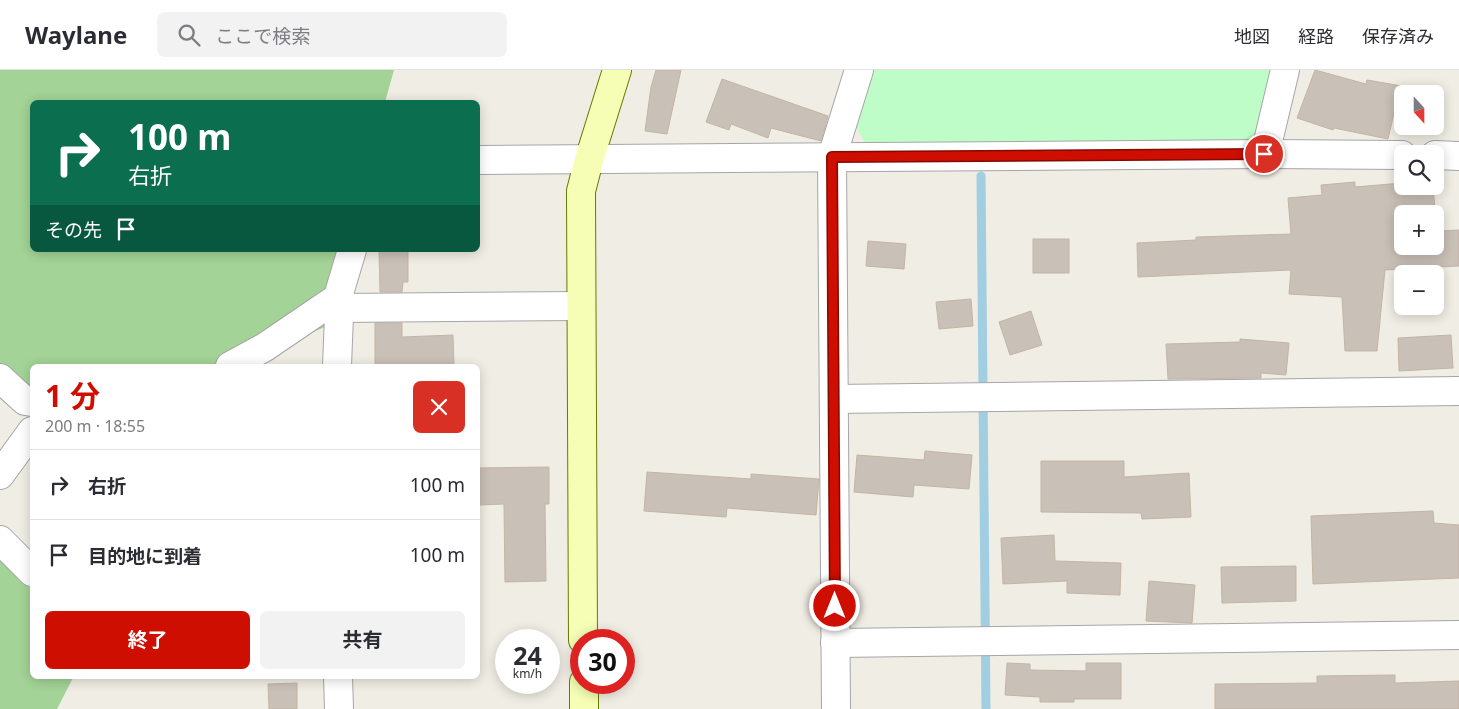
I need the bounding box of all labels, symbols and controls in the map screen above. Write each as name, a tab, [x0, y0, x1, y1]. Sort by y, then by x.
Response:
search box	[157, 12, 507, 57]
text: Waylane	[25, 18, 127, 51]
icon: search	[175, 21, 203, 49]
text: ここで検索	[215, 23, 310, 49]
text: 地図	[1234, 24, 1270, 48]
text: 経路	[1298, 24, 1334, 48]
text: 保存済み	[1362, 24, 1434, 48]
north arrow	[1394, 85, 1444, 135]
map controls	[1394, 85, 1444, 315]
text: 100 m	[128, 113, 231, 160]
icon: right	[45, 120, 110, 185]
pin	[1243, 133, 1285, 175]
icon: arrive	[1250, 140, 1278, 168]
button: search	[1394, 145, 1444, 195]
text: 右折	[128, 160, 172, 190]
button: +	[1394, 205, 1444, 255]
icon: arrive	[112, 215, 140, 243]
text: その先	[45, 217, 102, 243]
button: −	[1394, 265, 1444, 315]
text: 1 分	[45, 375, 100, 416]
button: close	[413, 381, 465, 433]
text: 200 m · 18:55	[45, 415, 145, 437]
icon: right	[45, 471, 73, 499]
text: 100 m	[410, 472, 465, 498]
text: 右折	[88, 473, 126, 499]
icon: arrive	[45, 541, 73, 569]
text: 100 m	[410, 542, 465, 568]
text: 目的地に到着	[88, 543, 202, 569]
position arrow	[808, 579, 860, 631]
button: 終了	[45, 611, 250, 669]
button: 共有	[260, 611, 465, 669]
speed limit sign: 30	[570, 629, 635, 694]
text: 24	[513, 638, 542, 672]
text: km/h	[513, 665, 542, 682]

